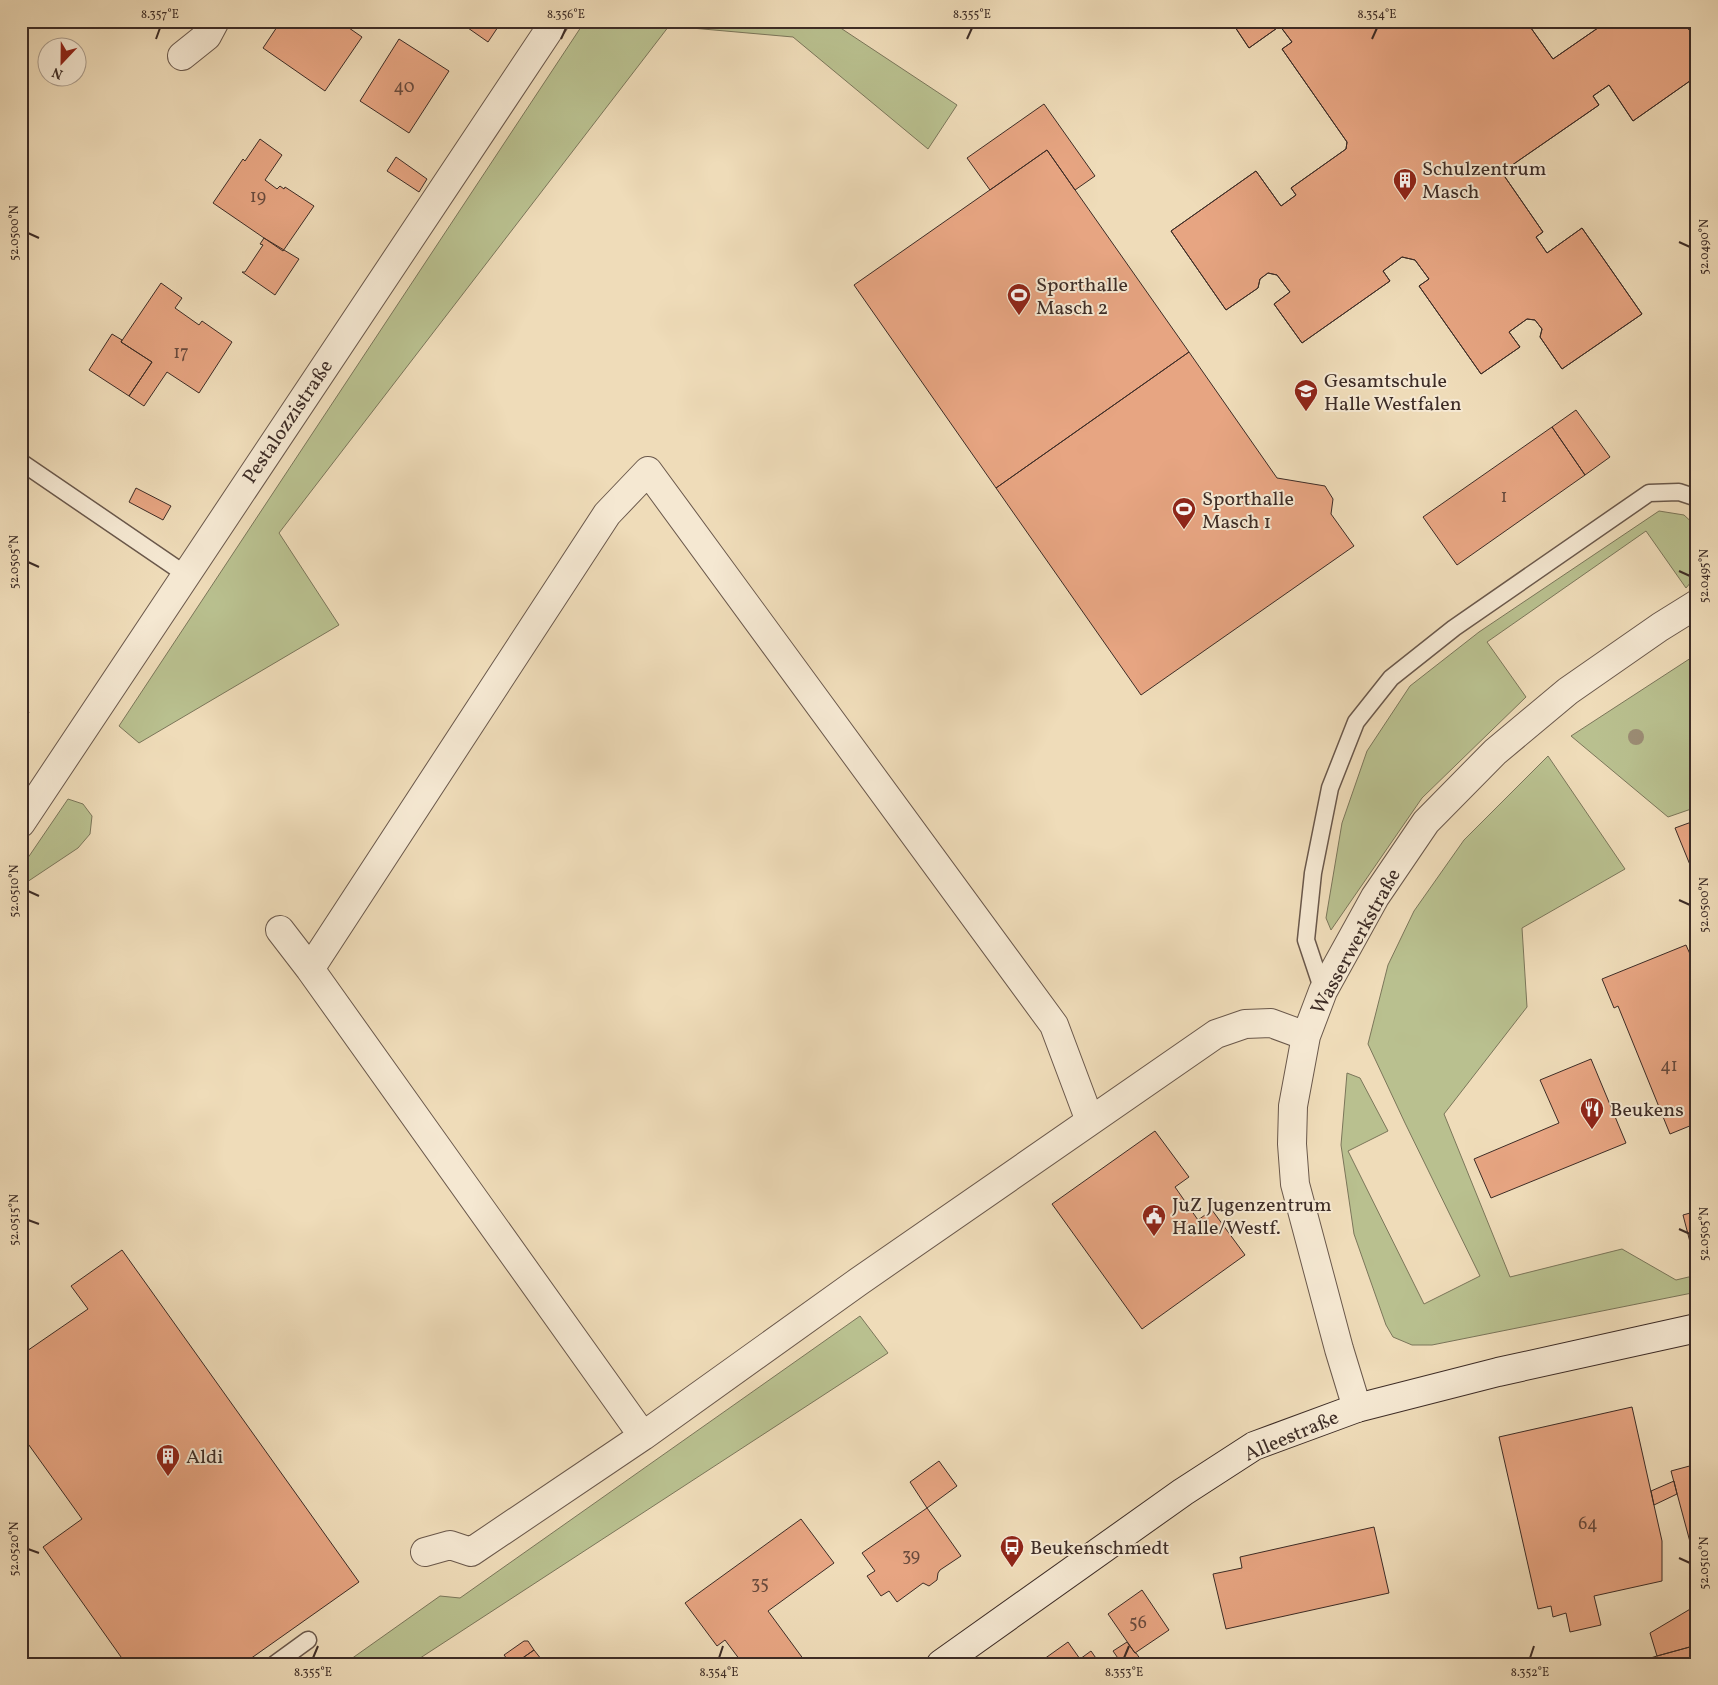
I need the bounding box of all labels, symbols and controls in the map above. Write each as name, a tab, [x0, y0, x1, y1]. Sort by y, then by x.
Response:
text: 8.357°E	[141, 7, 179, 23]
text: 8.356°E	[547, 7, 585, 23]
text: 8.355°E	[953, 7, 991, 23]
text: 8.354°E	[1358, 7, 1396, 23]
north arrow	[38, 38, 88, 88]
text: N	[49, 62, 66, 83]
house number: 40	[393, 75, 415, 100]
place label: Schulzentrum Masch	[1422, 156, 1546, 207]
building icon: Schulzentrum Masch	[1392, 167, 1418, 201]
house number: 19	[250, 185, 266, 210]
text: 52.0500°N	[7, 205, 23, 261]
text: 52.0490°N	[1697, 219, 1713, 275]
place label: Sporthalle Masch 2	[1036, 272, 1128, 323]
sports icon: Sporthalle Masch 2	[1006, 282, 1032, 316]
house number: 17	[173, 341, 189, 366]
street label: Pestalozzistraße	[237, 354, 341, 490]
place label: Gesamtschule Halle Westfalen	[1324, 368, 1462, 419]
school or university icon: Gesamtschule Halle Westfalen	[1293, 378, 1319, 412]
house number: 1	[1501, 485, 1507, 510]
place label: Sporthalle Masch 1	[1202, 486, 1294, 537]
sports icon: Sporthalle Masch 1	[1171, 496, 1197, 530]
text: 52.0505°N	[7, 535, 23, 589]
text: 52.0495°N	[1697, 549, 1713, 603]
text: 52.0510°N	[7, 864, 23, 917]
street label: Wasserwerkstraße	[1305, 864, 1409, 1020]
text: 52.0500°N	[1697, 877, 1713, 933]
house number: 41	[1660, 1054, 1678, 1079]
restaurant icon: Beukens	[1579, 1096, 1605, 1130]
place label: Beukens	[1610, 1097, 1684, 1125]
place label: JuZ Jugenzentrum Halle/Westf.	[1172, 1192, 1332, 1243]
text: 52.0515°N	[7, 1194, 23, 1246]
public building icon: JuZ Jugenzentrum Halle/Westf.	[1141, 1203, 1167, 1237]
text: 52.0505°N	[1697, 1207, 1713, 1261]
street label: Alleestraße	[1240, 1404, 1343, 1469]
building icon: Aldi	[155, 1443, 181, 1477]
place label: Aldi	[186, 1444, 223, 1472]
house number: 64	[1578, 1512, 1598, 1537]
text: 52.0520°N	[7, 1522, 23, 1576]
bus stop icon: Beukenschmedt	[999, 1534, 1025, 1568]
place label: Beukenschmedt	[1030, 1535, 1170, 1563]
text: 52.0510°N	[1697, 1536, 1713, 1589]
house number: 39	[902, 1544, 920, 1569]
house number: 35	[751, 1572, 769, 1597]
house number: 56	[1129, 1611, 1147, 1636]
text: 8.355°E	[294, 1665, 332, 1681]
text: 8.354°E	[700, 1665, 738, 1681]
text: 8.353°E	[1105, 1665, 1143, 1681]
text: 8.352°E	[1511, 1665, 1549, 1681]

